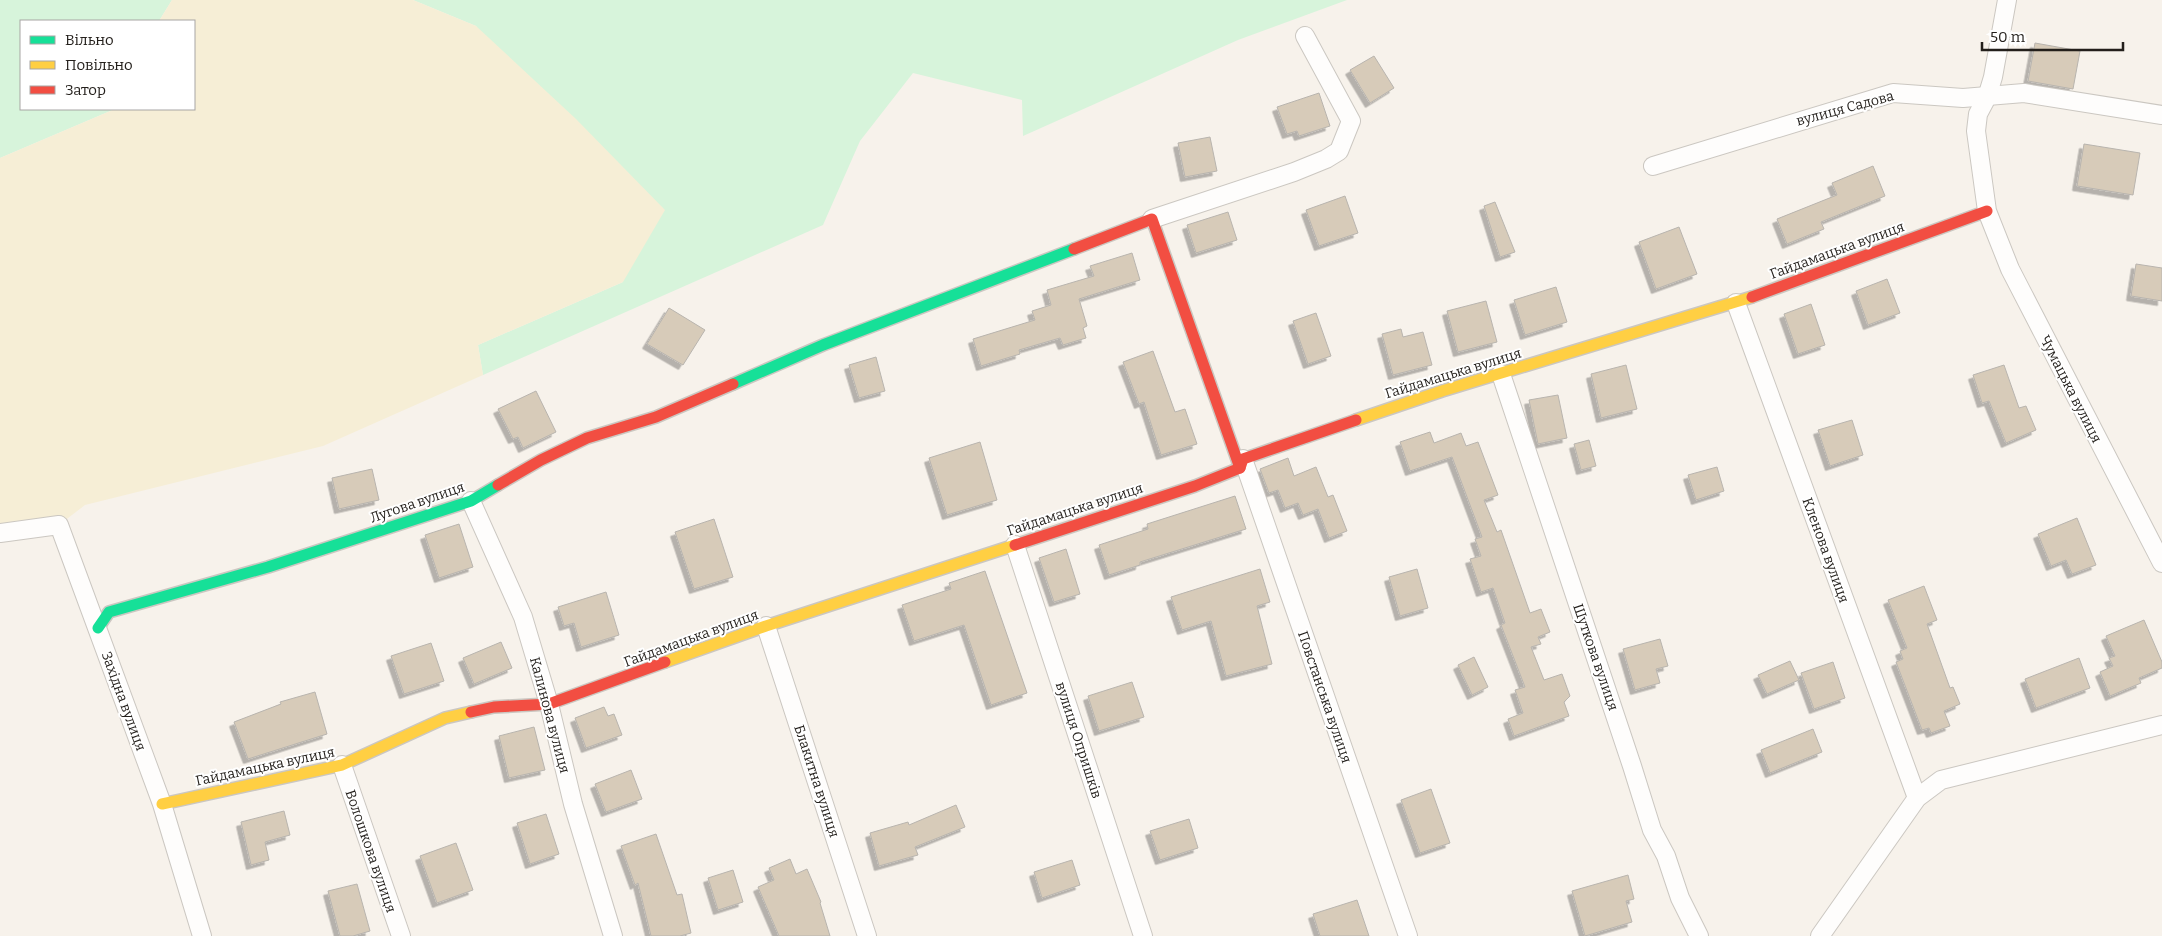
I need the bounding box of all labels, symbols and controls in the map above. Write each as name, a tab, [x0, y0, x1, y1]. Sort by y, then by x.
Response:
legend	[20, 20, 195, 110]
scale bar	[1982, 20, 2123, 52]
text: 50 m	[1990, 28, 2026, 46]
text: Вільно	[65, 31, 114, 49]
text: Повільно	[65, 56, 133, 74]
text: Затор	[65, 81, 106, 99]
street label: вулиця Садова	[1794, 87, 1896, 130]
street label: Гайдамацька вулиця	[1768, 218, 1907, 283]
street label: Чумацька вулиця	[2036, 333, 2105, 446]
street label: Гайдамацька вулиця	[1383, 345, 1524, 402]
street label: Лугова вулиця	[368, 478, 467, 527]
street label: Гайдамацька вулиця	[1005, 479, 1145, 539]
street label: Кленова вулиця	[1799, 495, 1853, 605]
street label: Шуткова вулиця	[1569, 602, 1622, 713]
street label: Гайдамацька вулиця	[622, 606, 761, 671]
street label: Повстанська вулиця	[1294, 629, 1355, 766]
street label: Західна вулиця	[98, 649, 149, 753]
street label: Калинова вулиця	[526, 655, 573, 775]
street label: вулиця Опришків	[1052, 680, 1105, 801]
street label: Блакитна вулиця	[790, 723, 843, 840]
street label: Гайдамацька вулиця	[194, 743, 336, 790]
street label: Волошкова вулиця	[342, 788, 400, 915]

